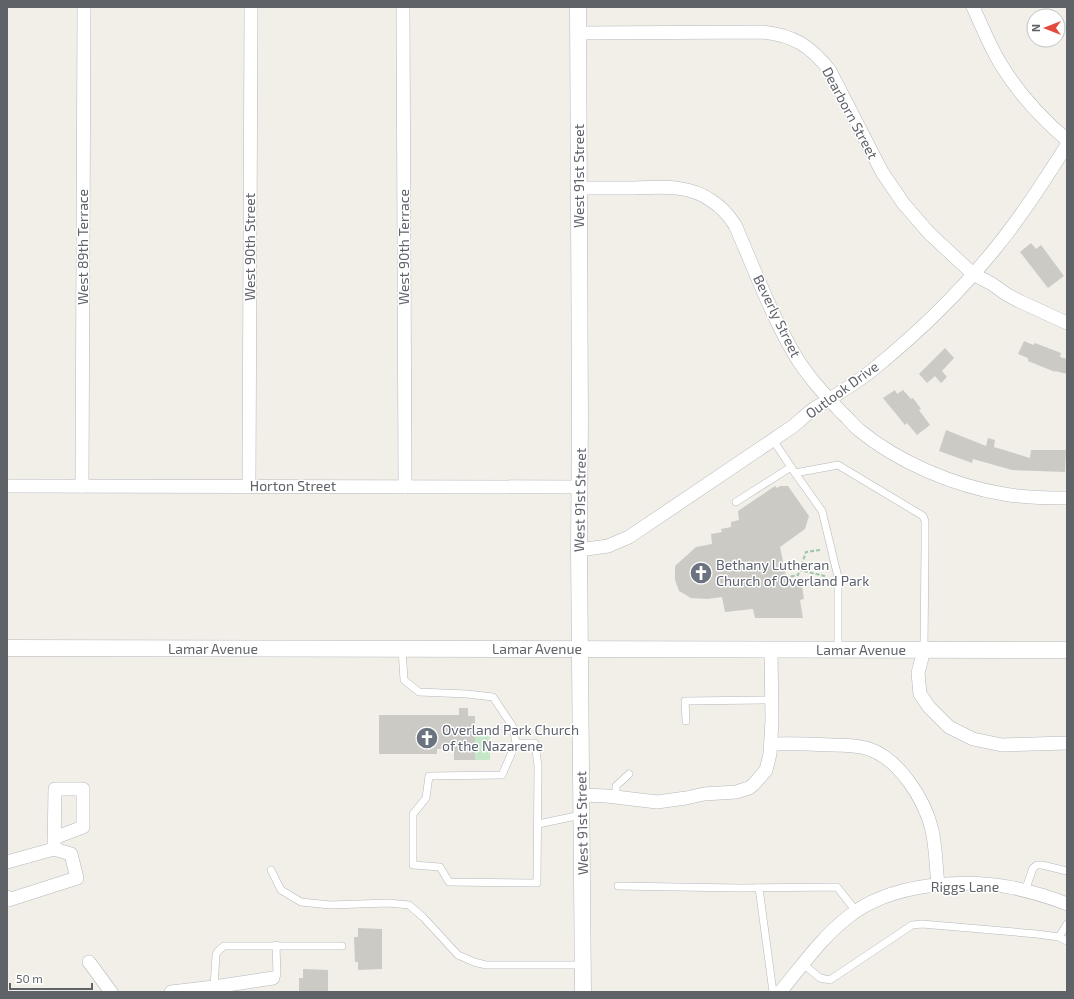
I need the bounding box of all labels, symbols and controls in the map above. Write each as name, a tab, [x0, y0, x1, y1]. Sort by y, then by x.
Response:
north arrow	[1026, 8, 1066, 48]
text: N	[1029, 24, 1042, 32]
street label: Dearborn Street	[819, 64, 882, 162]
street label: West 91st Street	[570, 124, 587, 228]
street label: West 89th Terrace	[74, 189, 91, 305]
street label: West 90th Terrace	[395, 189, 412, 305]
street label: West 90th Street	[241, 193, 258, 301]
street label: Beverly Street	[750, 272, 805, 360]
street label: Outlook Drive	[802, 357, 882, 422]
street label: West 91st Street	[570, 448, 589, 552]
street label: Horton Street	[250, 477, 336, 494]
place label: Bethany Lutheran Church of Overland Park	[716, 556, 869, 589]
church icon: Bethany Lutheran Church of Overland Park	[688, 560, 714, 586]
street label: Lamar Avenue	[168, 640, 258, 657]
street label: Lamar Avenue	[492, 640, 582, 657]
street label: Lamar Avenue	[816, 641, 906, 658]
place label: Overland Park Church of the Nazarene	[442, 721, 579, 754]
church icon: Overland Park Church of the Nazarene	[414, 725, 440, 751]
street label: West 91st Street	[572, 771, 591, 875]
street label: Riggs Lane	[931, 878, 999, 895]
scale bar	[10, 965, 92, 991]
text: 50 m	[16, 971, 43, 985]

